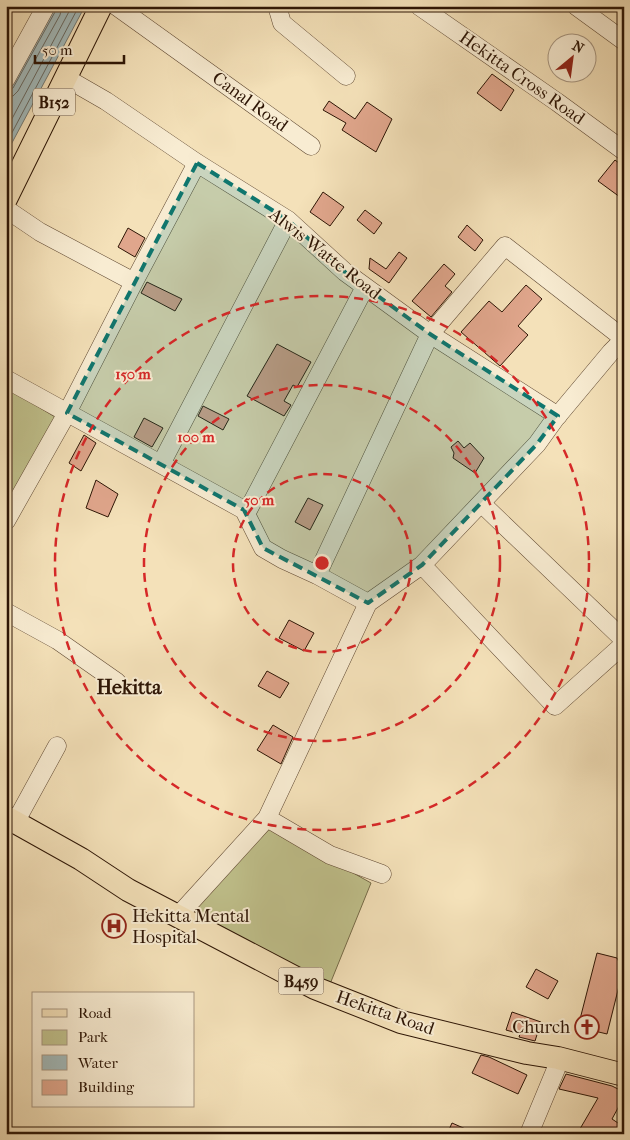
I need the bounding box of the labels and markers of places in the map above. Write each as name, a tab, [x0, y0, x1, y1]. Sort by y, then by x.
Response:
centre of rings	[313, 554, 331, 572]
place label: Hekitta Mental Hospital	[132, 906, 250, 948]
hospital icon: Hekitta Mental Hospital	[101, 913, 127, 939]
church icon: Church	[574, 1014, 600, 1040]
place label: Church	[512, 1017, 570, 1038]

